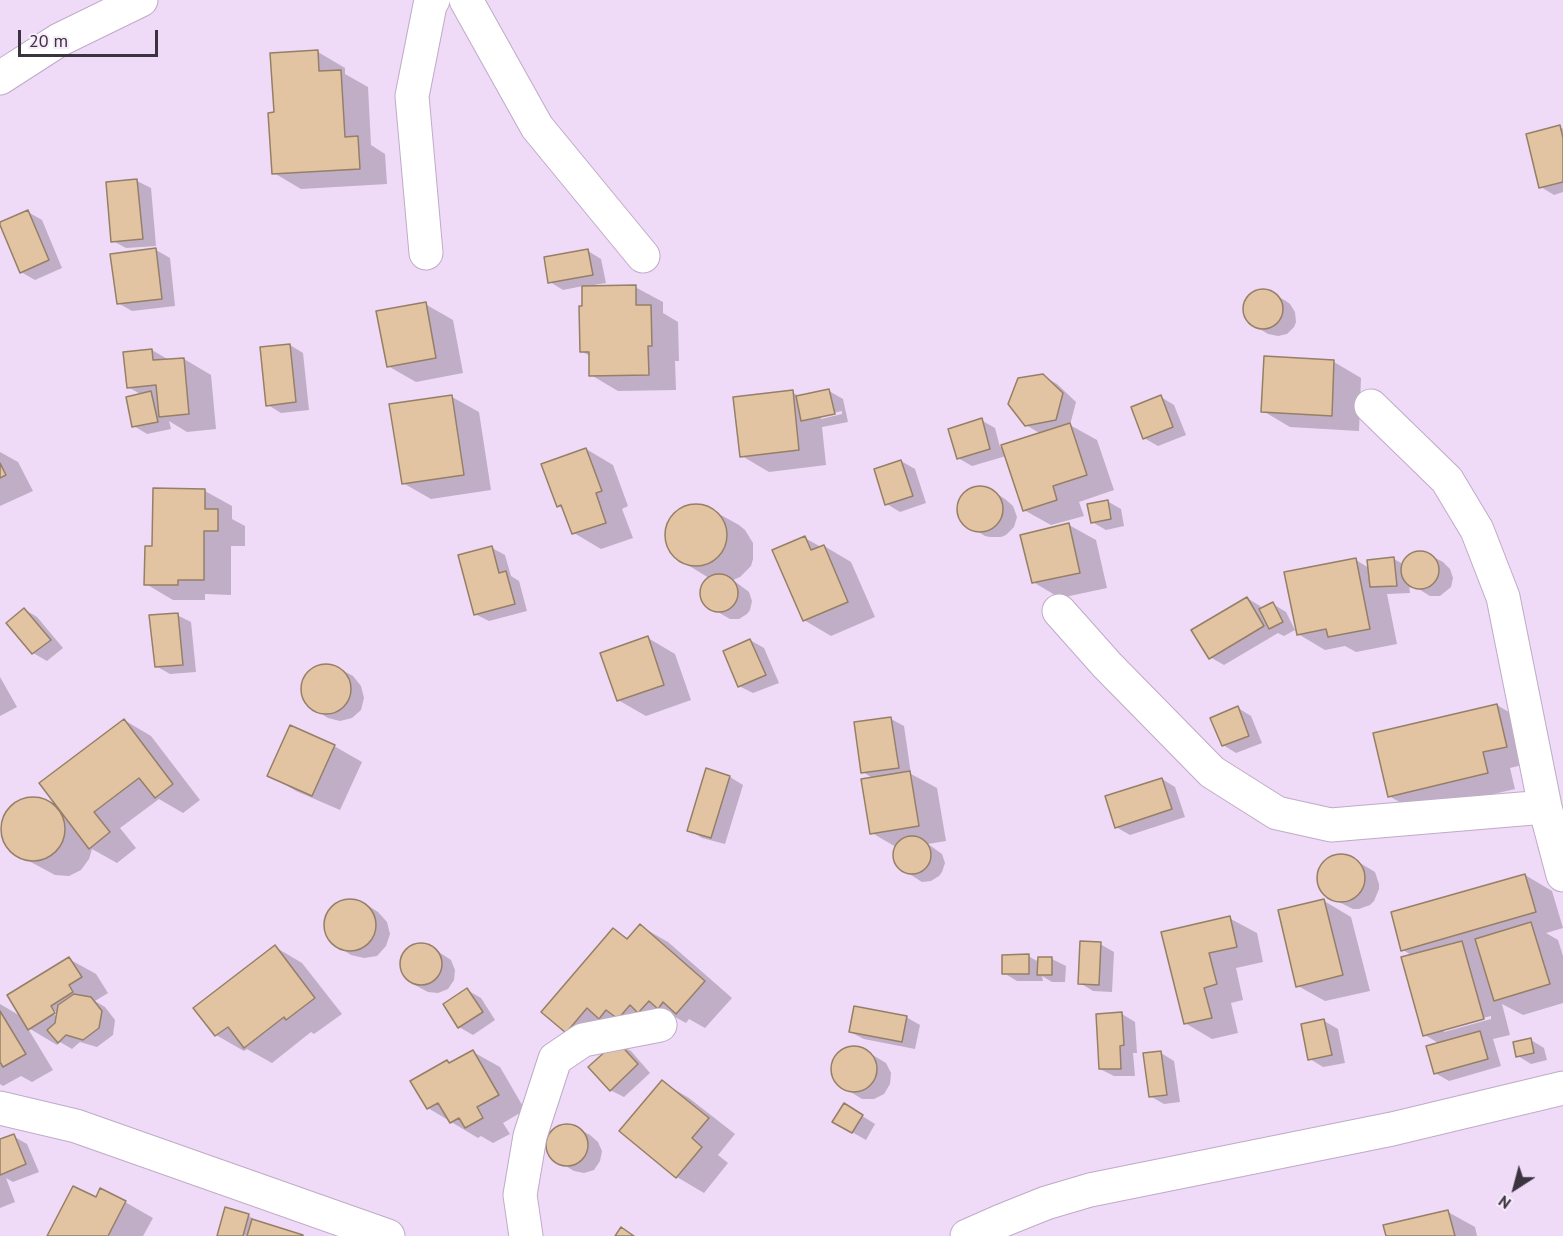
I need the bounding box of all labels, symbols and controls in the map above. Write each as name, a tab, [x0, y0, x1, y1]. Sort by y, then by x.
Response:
scale bar	[21, 18, 160, 56]
text: 20 m	[29, 29, 68, 52]
north arrow	[1485, 1158, 1545, 1218]
text: N	[1494, 1191, 1515, 1214]

